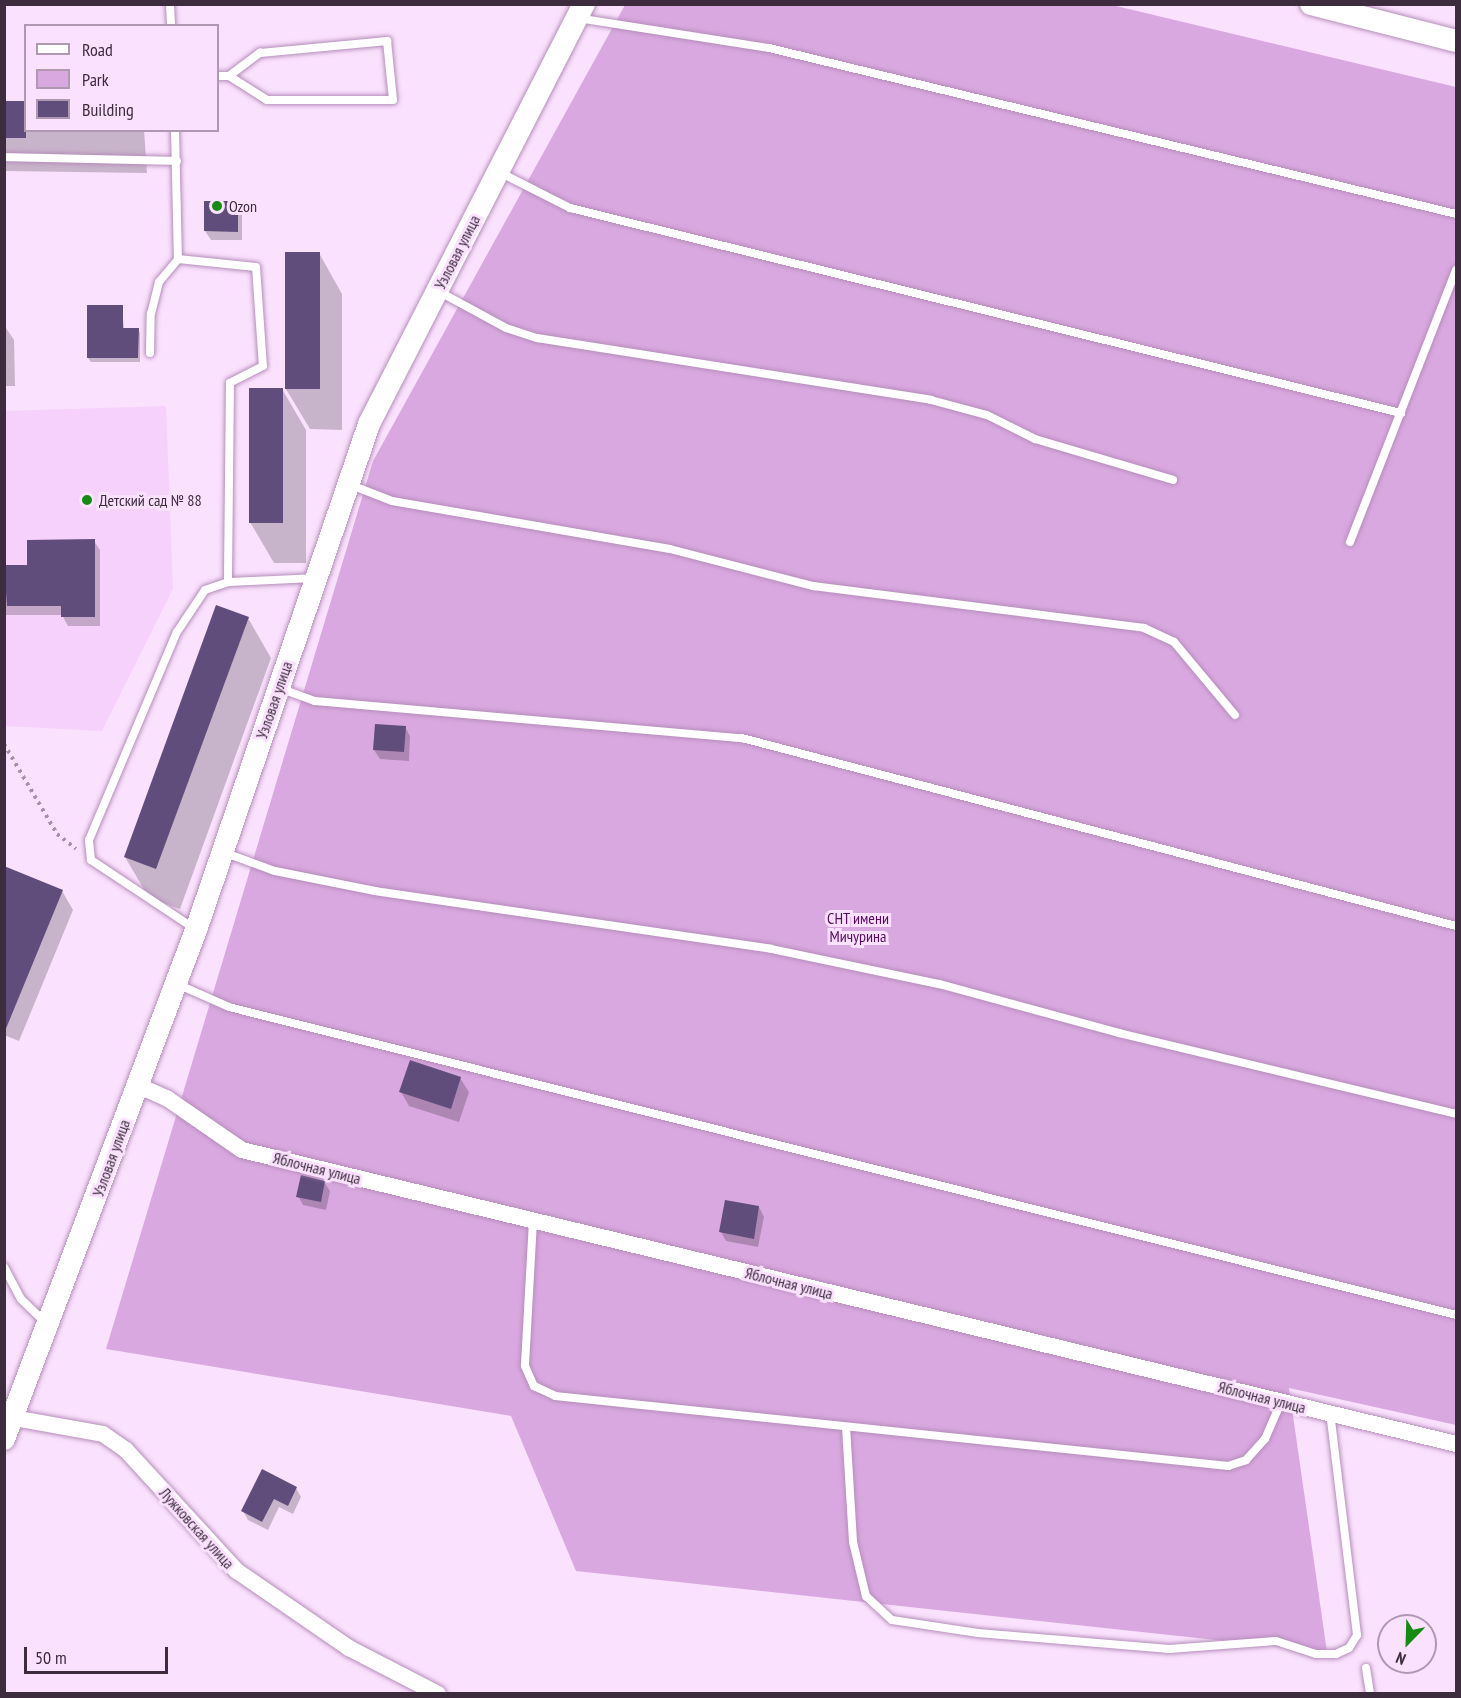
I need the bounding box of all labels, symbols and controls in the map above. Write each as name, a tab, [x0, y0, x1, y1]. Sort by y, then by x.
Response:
legend	[24, 24, 219, 132]
text: Road	[82, 38, 113, 61]
text: Park	[82, 68, 109, 91]
text: Building	[82, 98, 134, 121]
place label: Ozon	[229, 196, 257, 216]
marker: Ozon	[210, 199, 224, 213]
street label: Узловая улица	[430, 212, 484, 292]
place label: Детский сад № 88	[99, 490, 202, 510]
marker: Детский сад № 88	[80, 493, 94, 507]
street label: Узловая улица	[252, 659, 296, 741]
park label: СНТ имени Мичурина	[827, 908, 889, 946]
street label: Узловая улица	[88, 1117, 134, 1199]
street label: Яблочная улица	[271, 1148, 363, 1188]
street label: Яблочная улица	[743, 1263, 835, 1303]
street label: Яблочная улица	[1216, 1377, 1308, 1417]
street label: Лужковская улица	[155, 1483, 239, 1573]
north arrow	[1377, 1614, 1437, 1674]
scale bar	[27, 1635, 171, 1673]
text: 50 m	[35, 1646, 67, 1669]
text: N	[1393, 1648, 1409, 1670]

